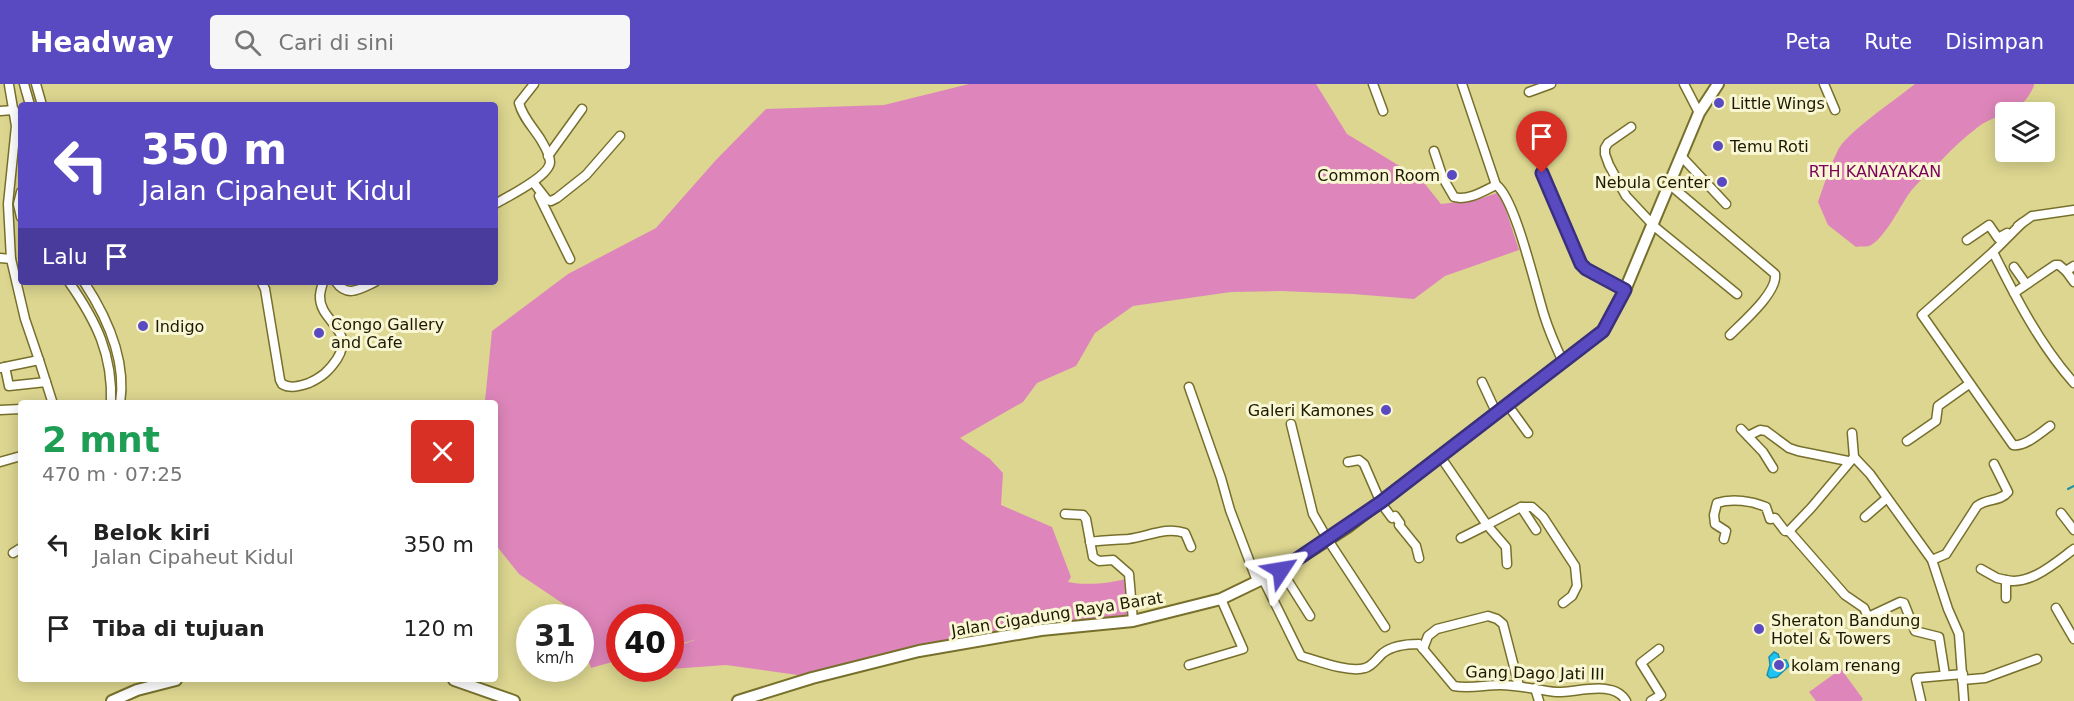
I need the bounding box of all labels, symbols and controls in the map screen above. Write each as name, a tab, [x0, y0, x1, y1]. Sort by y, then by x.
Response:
search box	[210, 15, 630, 69]
text: Headway	[30, 26, 174, 59]
icon: search	[231, 26, 264, 59]
text: Cari di sini	[279, 30, 394, 55]
text: Peta	[1785, 30, 1831, 54]
text: Rute	[1864, 30, 1912, 54]
text: Disimpan	[1945, 30, 2044, 54]
place label: Little Wings	[1731, 94, 1825, 113]
marker: Little Wings	[1712, 96, 1726, 110]
map controls	[1995, 102, 2055, 162]
button: layers	[1995, 102, 2055, 162]
pin	[1516, 111, 1567, 173]
icon: arrive	[1525, 120, 1558, 153]
text: 350 m	[141, 125, 287, 174]
icon: left	[42, 126, 120, 204]
place label: Temu Roti	[1729, 137, 1809, 156]
marker: Temu Roti	[1711, 139, 1725, 153]
park label: RTH KANAYAKAN	[1809, 162, 1941, 181]
place label: Common Room	[1317, 166, 1440, 185]
marker: Common Room	[1445, 168, 1459, 182]
place label: Nebula Center	[1595, 173, 1710, 192]
text: Jalan Cipaheut Kidul	[141, 175, 412, 206]
marker: Nebula Center	[1715, 175, 1729, 189]
icon: arrive	[100, 240, 133, 273]
text: Lalu	[42, 244, 88, 269]
place label: Congo Gallery and Cafe	[331, 315, 444, 352]
place label: Indigo	[155, 317, 204, 336]
marker: Indigo	[136, 319, 150, 333]
marker: Congo Gallery and Cafe	[312, 326, 326, 340]
place label: Galeri Kamones	[1248, 401, 1374, 420]
marker: Galeri Kamones	[1379, 403, 1393, 417]
text: 2 mnt	[42, 419, 160, 460]
button: close	[411, 420, 474, 483]
text: 470 m · 07:25	[42, 462, 183, 486]
text: Belok kiri	[93, 520, 210, 545]
icon: left	[42, 528, 75, 561]
text: 350 m	[404, 532, 474, 557]
position arrow	[1249, 538, 1313, 602]
text: Jalan Cipaheut Kidul	[93, 545, 294, 569]
street label: Jalan Cigadung Raya Barat	[949, 588, 1164, 640]
speed limit sign: 40	[606, 604, 684, 682]
place label: Sheraton Bandung Hotel & Towers	[1771, 611, 1920, 648]
icon: arrive	[42, 612, 75, 645]
text: Tiba di tujuan	[93, 616, 265, 641]
text: 120 m	[404, 616, 474, 641]
text: 31	[534, 618, 576, 653]
marker: Sheraton Bandung Hotel & Towers	[1752, 622, 1766, 636]
text: km/h	[536, 649, 574, 667]
place label: kolam renang	[1791, 656, 1901, 675]
marker: kolam renang	[1772, 658, 1786, 672]
street label: Gang Dago Jati III	[1465, 662, 1605, 684]

